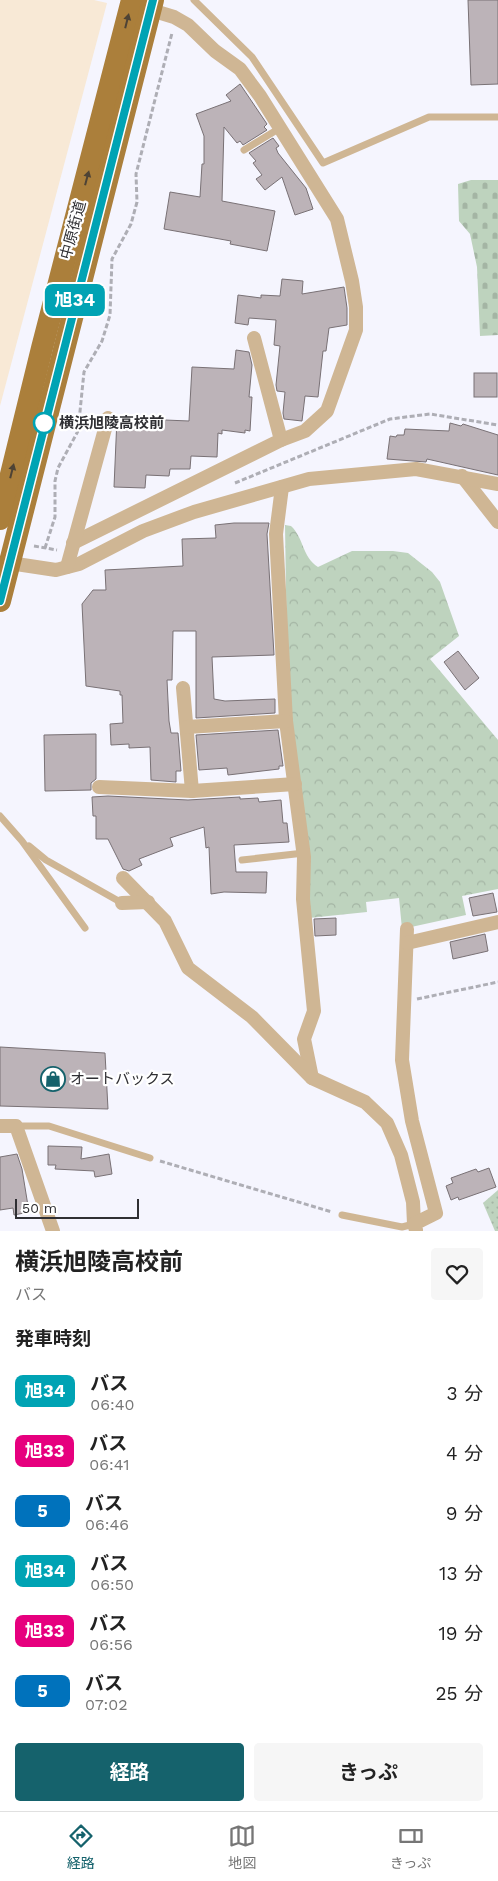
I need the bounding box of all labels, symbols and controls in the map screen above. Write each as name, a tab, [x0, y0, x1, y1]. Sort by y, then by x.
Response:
one-way arrow	[123, 13, 131, 28]
one-way arrow	[83, 171, 91, 186]
street label: 中原街道	[57, 199, 89, 261]
line badge: 旭34	[46, 284, 104, 316]
text: 旭34	[55, 289, 95, 310]
marker: 横浜旭陵高校前	[33, 412, 55, 434]
place label: 横浜旭陵高校前	[59, 414, 164, 432]
one-way arrow	[8, 464, 16, 479]
shop icon: オートバックス	[40, 1066, 66, 1092]
place label: オートバックス	[70, 1070, 175, 1088]
scale bar	[15, 1196, 139, 1219]
text: 50 m	[22, 1200, 57, 1216]
text: 横浜旭陵高校前	[15, 1248, 183, 1276]
button: heart	[431, 1248, 483, 1300]
text: バス	[15, 1285, 47, 1304]
text: 発車時刻	[15, 1327, 91, 1350]
text: バス	[90, 1372, 128, 1395]
text: 旭34	[25, 1380, 65, 1401]
text: 3 分	[446, 1382, 483, 1405]
text: 06:40	[90, 1395, 134, 1414]
text: バス	[89, 1432, 127, 1455]
text: 旭33	[25, 1440, 64, 1461]
text: 4 分	[446, 1442, 483, 1465]
text: 06:41	[89, 1455, 130, 1474]
text: バス	[85, 1492, 123, 1515]
text: 5	[37, 1500, 48, 1521]
text: 9 分	[446, 1502, 483, 1525]
text: 06:46	[85, 1515, 129, 1534]
text: バス	[90, 1552, 128, 1575]
text: 旭34	[25, 1560, 65, 1581]
text: 13 分	[439, 1562, 483, 1585]
text: 06:50	[90, 1575, 134, 1594]
text: バス	[89, 1612, 127, 1635]
text: 旭33	[25, 1620, 64, 1641]
text: 19 分	[438, 1622, 483, 1645]
text: 06:56	[89, 1635, 133, 1654]
text: バス	[85, 1672, 123, 1695]
text: 5	[37, 1680, 48, 1701]
text: 25 分	[435, 1682, 483, 1705]
text: 07:02	[85, 1695, 128, 1714]
button: 経路	[15, 1743, 244, 1801]
button: きっぷ	[254, 1743, 483, 1801]
tab: 経路	[67, 1822, 95, 1872]
tab: 地図	[228, 1822, 256, 1872]
tab: きっぷ	[390, 1822, 431, 1872]

